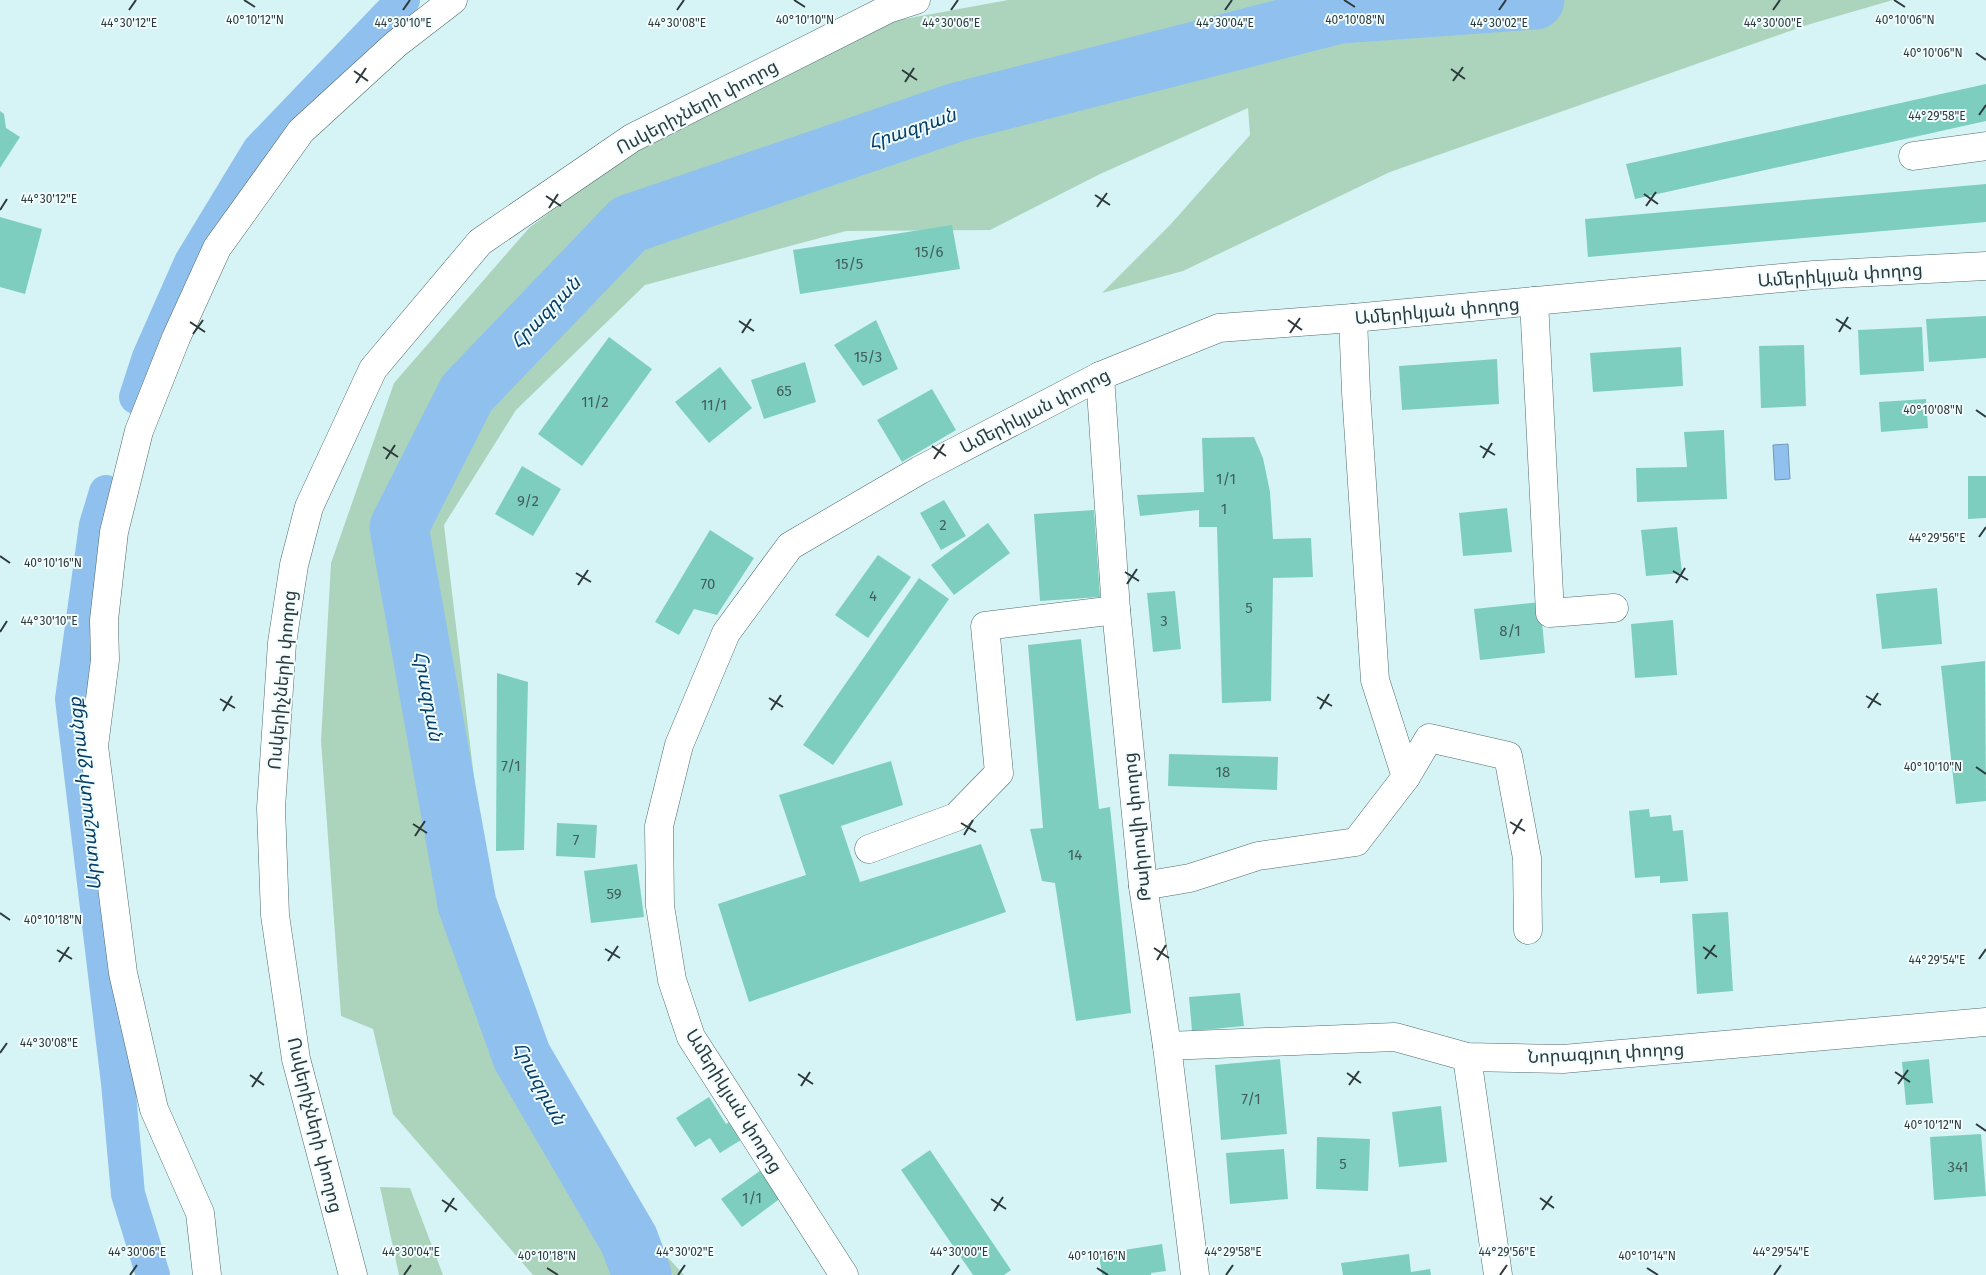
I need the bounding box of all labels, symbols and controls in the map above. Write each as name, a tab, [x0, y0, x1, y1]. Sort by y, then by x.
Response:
text: 40°10'12"N	[226, 13, 284, 27]
text: 40°10'10"N	[776, 13, 834, 27]
text: 40°10'08"N	[1325, 13, 1385, 27]
text: 40°10'06"N	[1875, 13, 1935, 27]
text: 44°30'12"E	[101, 16, 157, 30]
text: 44°30'10"E	[374, 16, 432, 30]
text: 44°30'08"E	[648, 16, 706, 30]
text: 44°30'06"E	[922, 16, 980, 30]
text: 44°30'04"E	[1196, 16, 1254, 30]
text: 44°30'02"E	[1470, 16, 1528, 30]
text: 44°30'00"E	[1744, 16, 1802, 30]
text: 40°10'06"N	[1903, 46, 1963, 60]
street label: Ոսկերիչների փողոց	[612, 55, 782, 159]
water label: Հրազդան	[865, 102, 960, 154]
text: 44°29'58"E	[1908, 109, 1966, 123]
text: 44°30'12"E	[21, 192, 77, 206]
house number: 15/6	[914, 243, 944, 261]
house number: 15/5	[835, 255, 863, 273]
street label: Ամերիկյան փողոց	[1757, 258, 1923, 292]
water label: Հրազդան	[505, 270, 586, 353]
street label: Ամերիկյան փողոց	[1354, 293, 1520, 329]
house number: 15/3	[854, 348, 882, 366]
street label: Ամերիկյան փողոց	[956, 364, 1114, 458]
house number: 65	[776, 382, 792, 400]
house number: 11/2	[581, 393, 609, 411]
house number: 11/1	[701, 396, 727, 414]
text: 40°10'08"N	[1903, 403, 1963, 417]
house number: 1/1	[1216, 470, 1236, 488]
house number: 9/2	[517, 492, 539, 510]
house number: 1	[1221, 500, 1227, 518]
house number: 2	[939, 516, 947, 534]
text: 44°29'56"E	[1908, 531, 1966, 545]
text: 40°10'16"N	[24, 556, 82, 570]
house number: 70	[701, 575, 715, 593]
house number: 4	[869, 587, 877, 605]
street label: Ոսկերիչների փողոց	[263, 589, 301, 771]
house number: 5	[1245, 599, 1253, 617]
house number: 3	[1160, 612, 1168, 630]
text: 44°30'10"E	[20, 614, 78, 628]
house number: 8/1	[1499, 622, 1521, 640]
water label: Հրազդան	[409, 649, 448, 744]
water label: Արտաշատի ջրանցք	[63, 695, 106, 892]
street label: Թաիրովի փողոց	[1118, 752, 1156, 902]
house number: 7/1	[501, 757, 521, 775]
text: 40°10'10"N	[1904, 760, 1962, 774]
house number: 18	[1216, 763, 1230, 781]
house number: 7	[573, 831, 580, 849]
house number: 14	[1068, 846, 1082, 864]
house number: 59	[606, 885, 622, 903]
text: 40°10'18"N	[24, 913, 82, 927]
text: 44°29'54"E	[1909, 953, 1965, 967]
street label: Ամերիկյան փողոց	[681, 1025, 787, 1177]
street label: Ոսկերիչների փողոց	[283, 1035, 347, 1215]
text: 44°30'08"E	[20, 1036, 78, 1050]
water label: Հրազդան	[508, 1038, 572, 1130]
street label: Նորագյուղ փողոց	[1527, 1038, 1685, 1068]
house number: 7/1	[1241, 1090, 1261, 1108]
text: 40°10'12"N	[1904, 1118, 1962, 1132]
house number: 5	[1339, 1155, 1347, 1173]
house number: 341	[1947, 1158, 1969, 1176]
house number: 1/1	[742, 1189, 762, 1207]
text: 44°30'06"E	[108, 1245, 166, 1259]
text: 44°30'04"E	[382, 1245, 440, 1259]
text: 44°30'02"E	[656, 1245, 714, 1259]
text: 44°30'00"E	[930, 1245, 988, 1259]
text: 44°29'58"E	[1204, 1245, 1262, 1259]
text: 44°29'56"E	[1478, 1245, 1536, 1259]
text: 44°29'54"E	[1753, 1245, 1809, 1259]
text: 40°10'18"N	[518, 1249, 576, 1263]
text: 40°10'16"N	[1068, 1249, 1126, 1263]
text: 40°10'14"N	[1618, 1249, 1676, 1263]

